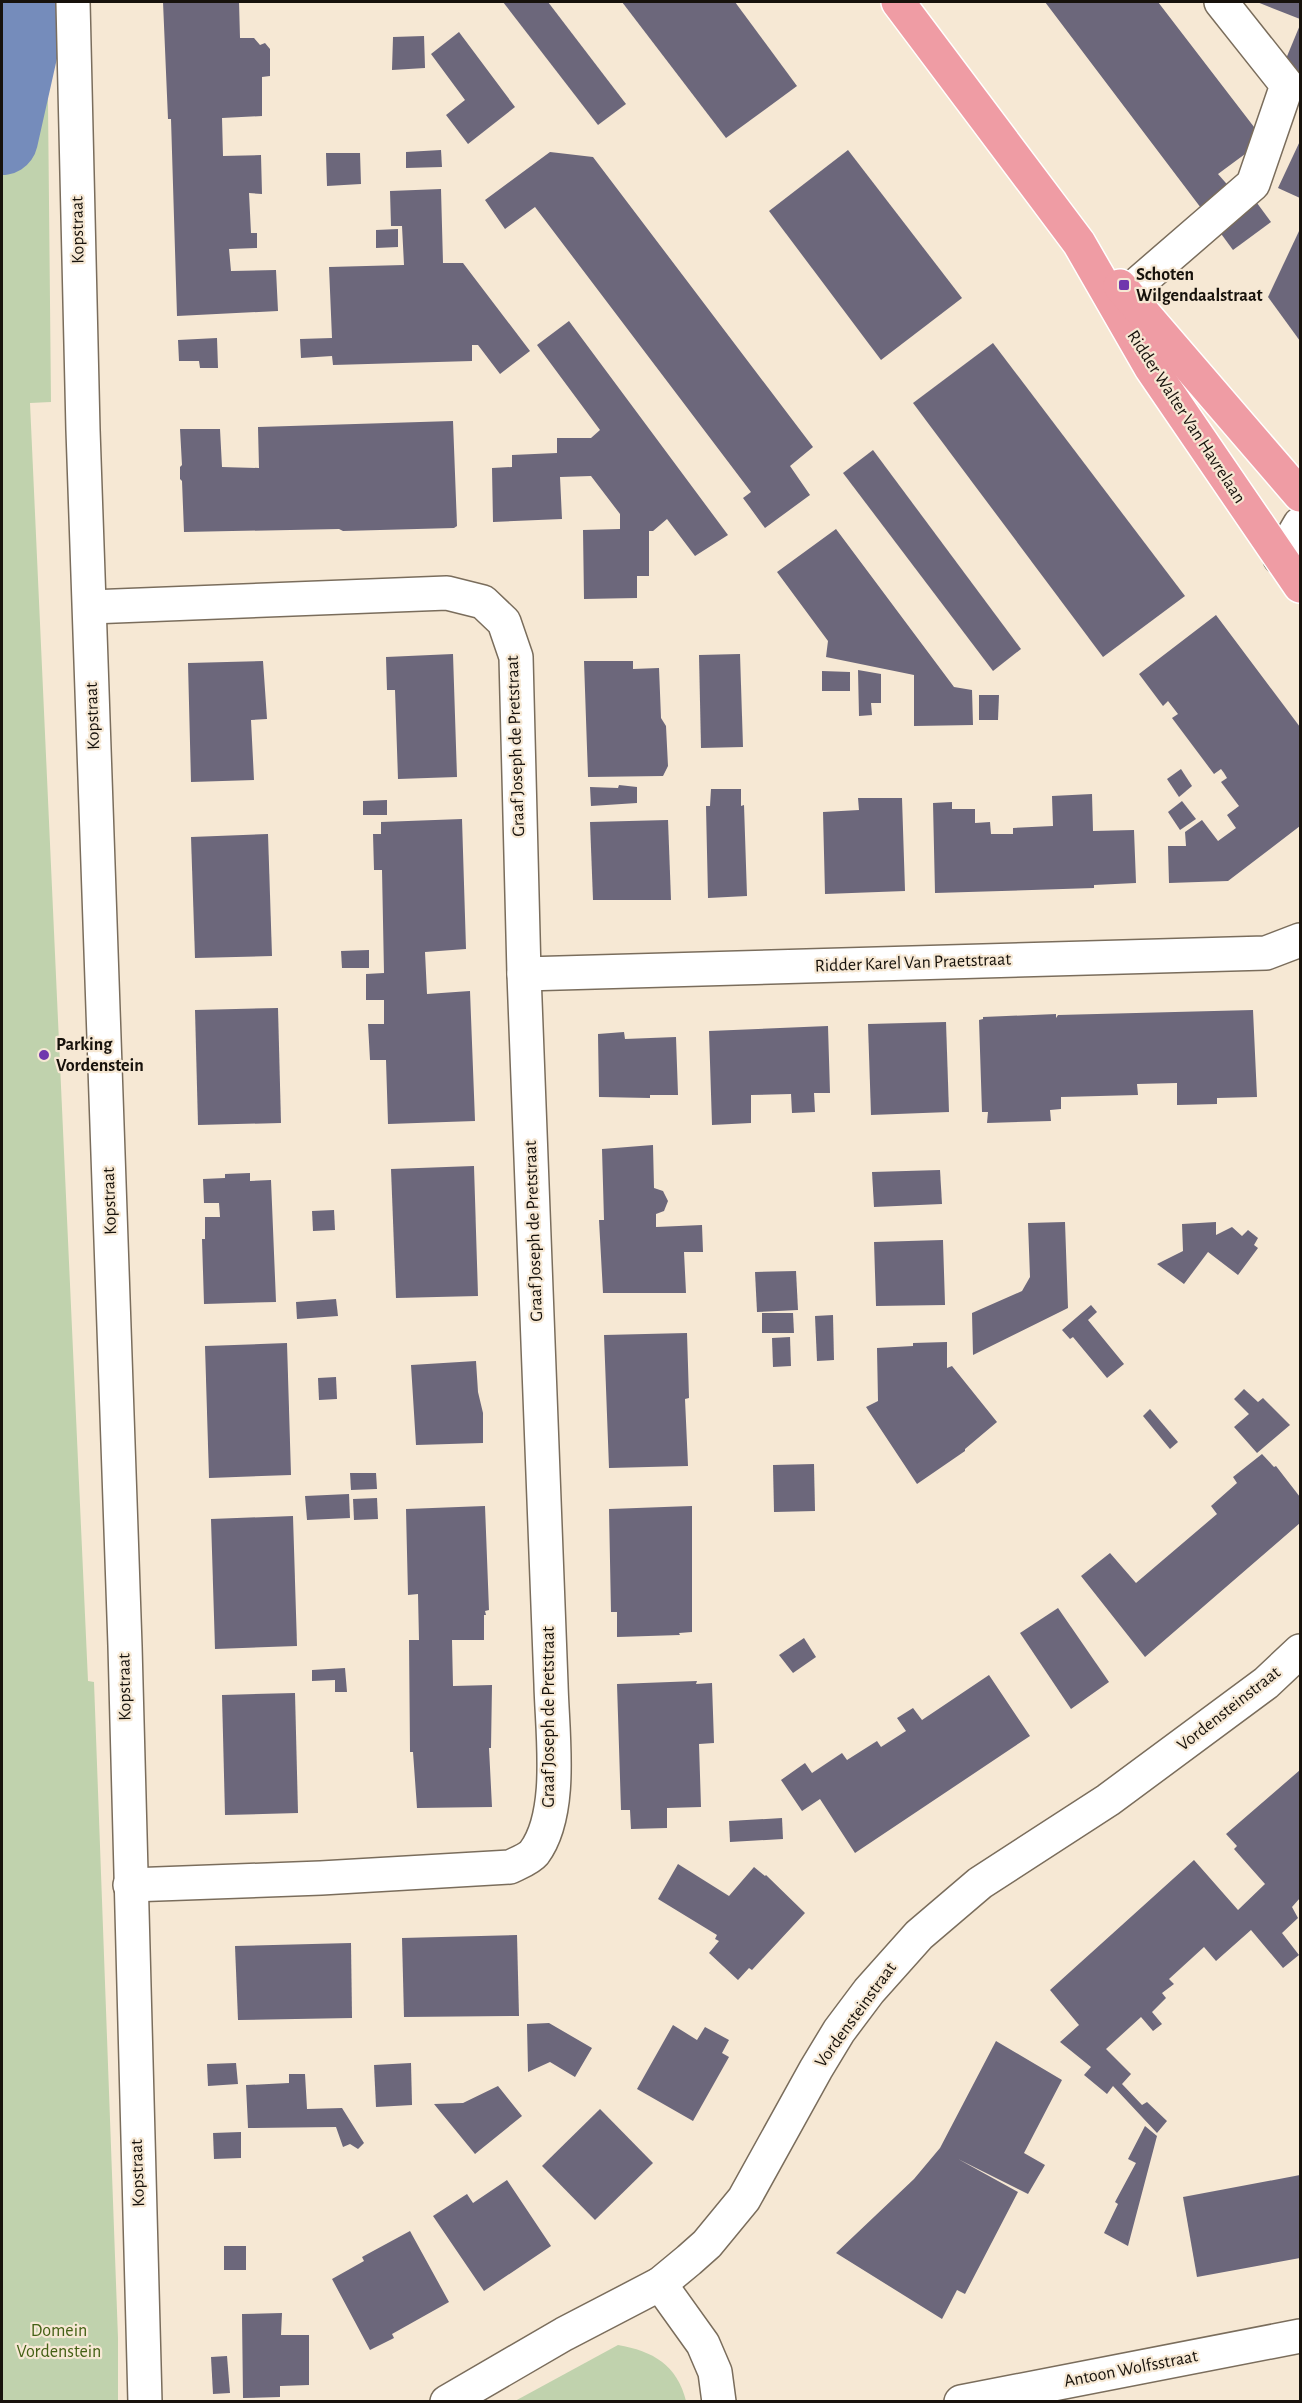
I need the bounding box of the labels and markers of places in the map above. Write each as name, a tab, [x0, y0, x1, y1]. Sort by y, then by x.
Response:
place label: Schoten Wilgendaalstraat	[1136, 266, 1263, 305]
marker: Schoten Wilgendaalstraat	[1117, 278, 1131, 292]
place label: Parking Vordenstein	[56, 1036, 144, 1075]
marker: Parking Vordenstein	[37, 1048, 51, 1062]

